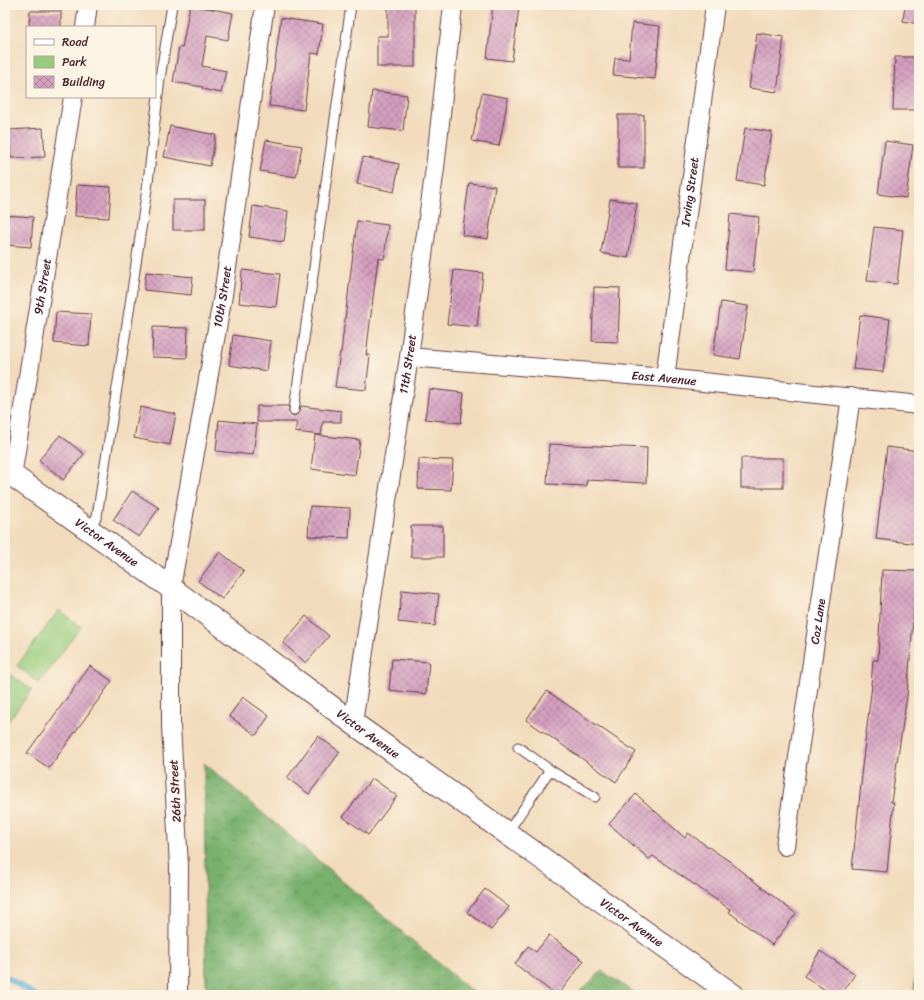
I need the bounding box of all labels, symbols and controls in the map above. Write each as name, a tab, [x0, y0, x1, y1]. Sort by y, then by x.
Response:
legend	[26, 26, 156, 98]
text: Road	[62, 31, 89, 53]
text: Park	[62, 51, 87, 73]
text: Building	[62, 71, 105, 93]
street label: Irving Street	[674, 156, 706, 229]
street label: 9th Street	[27, 257, 58, 316]
street label: 10th Street	[206, 264, 238, 329]
street label: 11th Street	[392, 333, 423, 395]
street label: East Avenue	[631, 364, 698, 392]
street label: Victor Avenue	[70, 512, 143, 573]
street label: Caz Lane	[804, 597, 832, 646]
street label: Victor Avenue	[332, 703, 405, 764]
street label: 26th Street	[162, 759, 188, 823]
street label: Victor Avenue	[595, 892, 668, 953]

